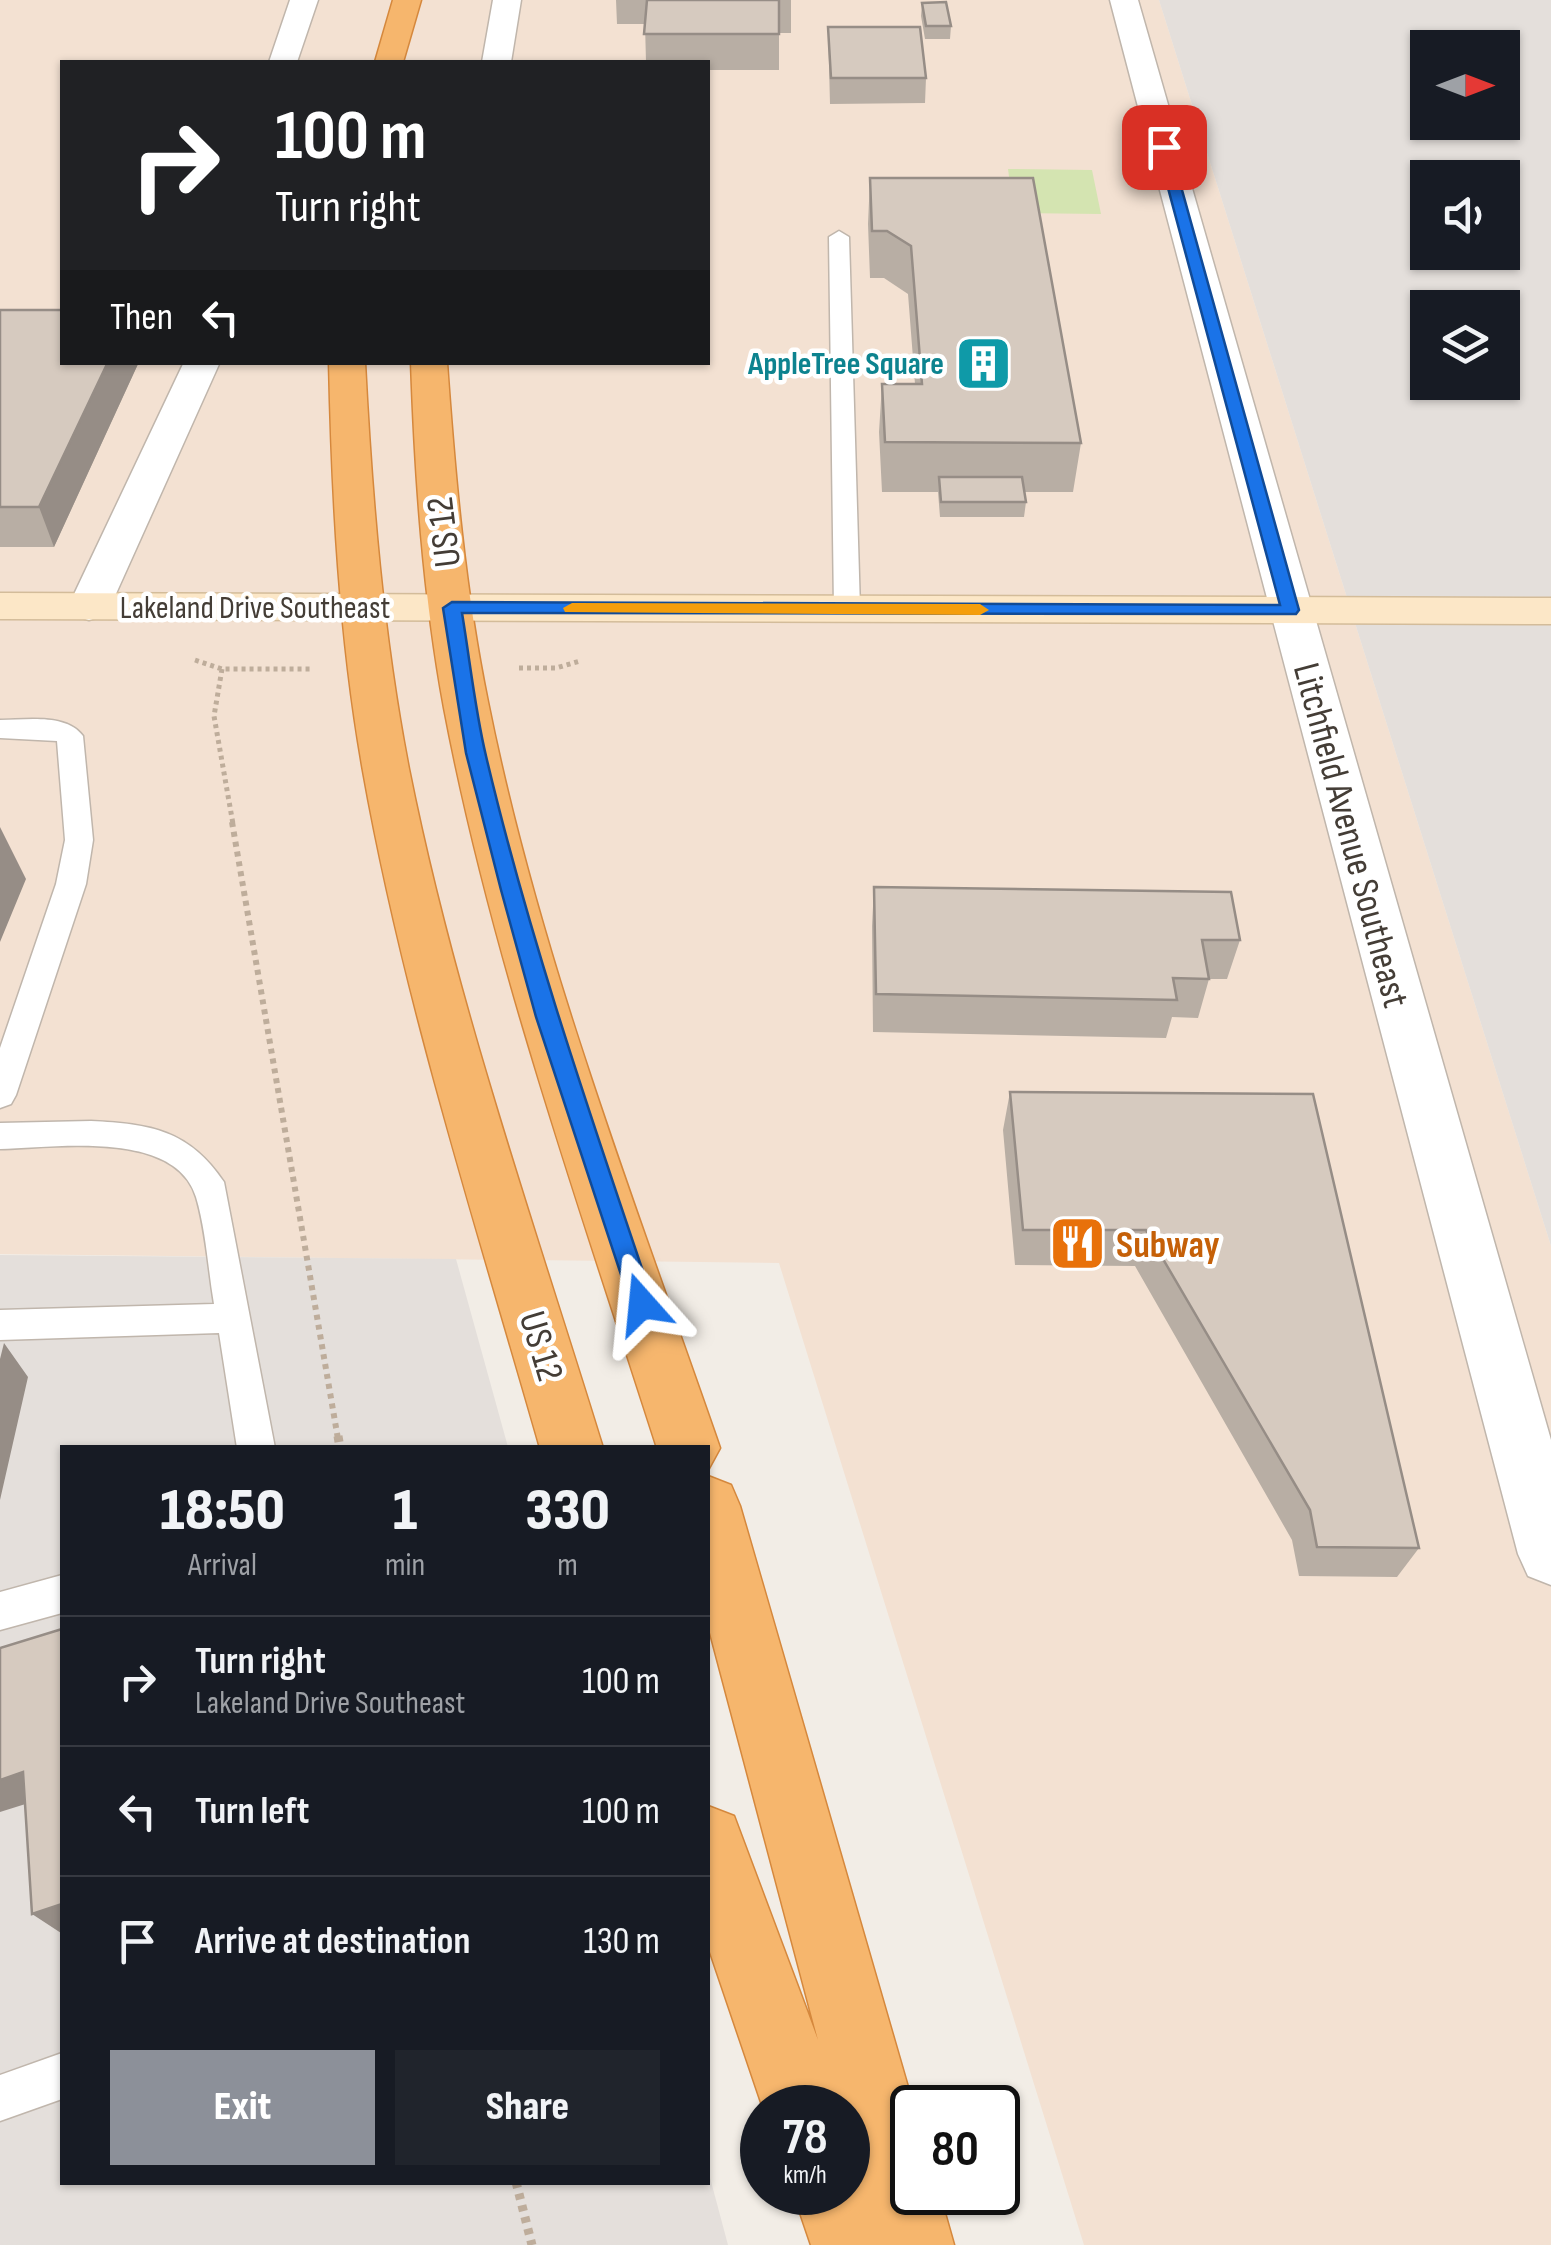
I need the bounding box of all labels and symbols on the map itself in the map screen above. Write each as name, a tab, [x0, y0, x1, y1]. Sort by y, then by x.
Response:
north arrow	[1410, 30, 1520, 140]
pin	[1122, 105, 1207, 190]
building icon: AppleTree Square	[953, 333, 1013, 393]
place label: AppleTree Square	[747, 345, 944, 384]
street label: US 12	[418, 494, 471, 570]
street label: Lakeland Drive Southeast	[120, 589, 390, 628]
street label: Litchfield Avenue Southeast	[1283, 658, 1418, 1012]
restaurant icon: Subway	[1047, 1214, 1107, 1274]
place label: Subway	[1116, 1223, 1220, 1268]
position arrow	[590, 1252, 694, 1356]
street label: US 12	[509, 1306, 572, 1387]
speed limit sign: 80	[890, 2085, 1020, 2215]

